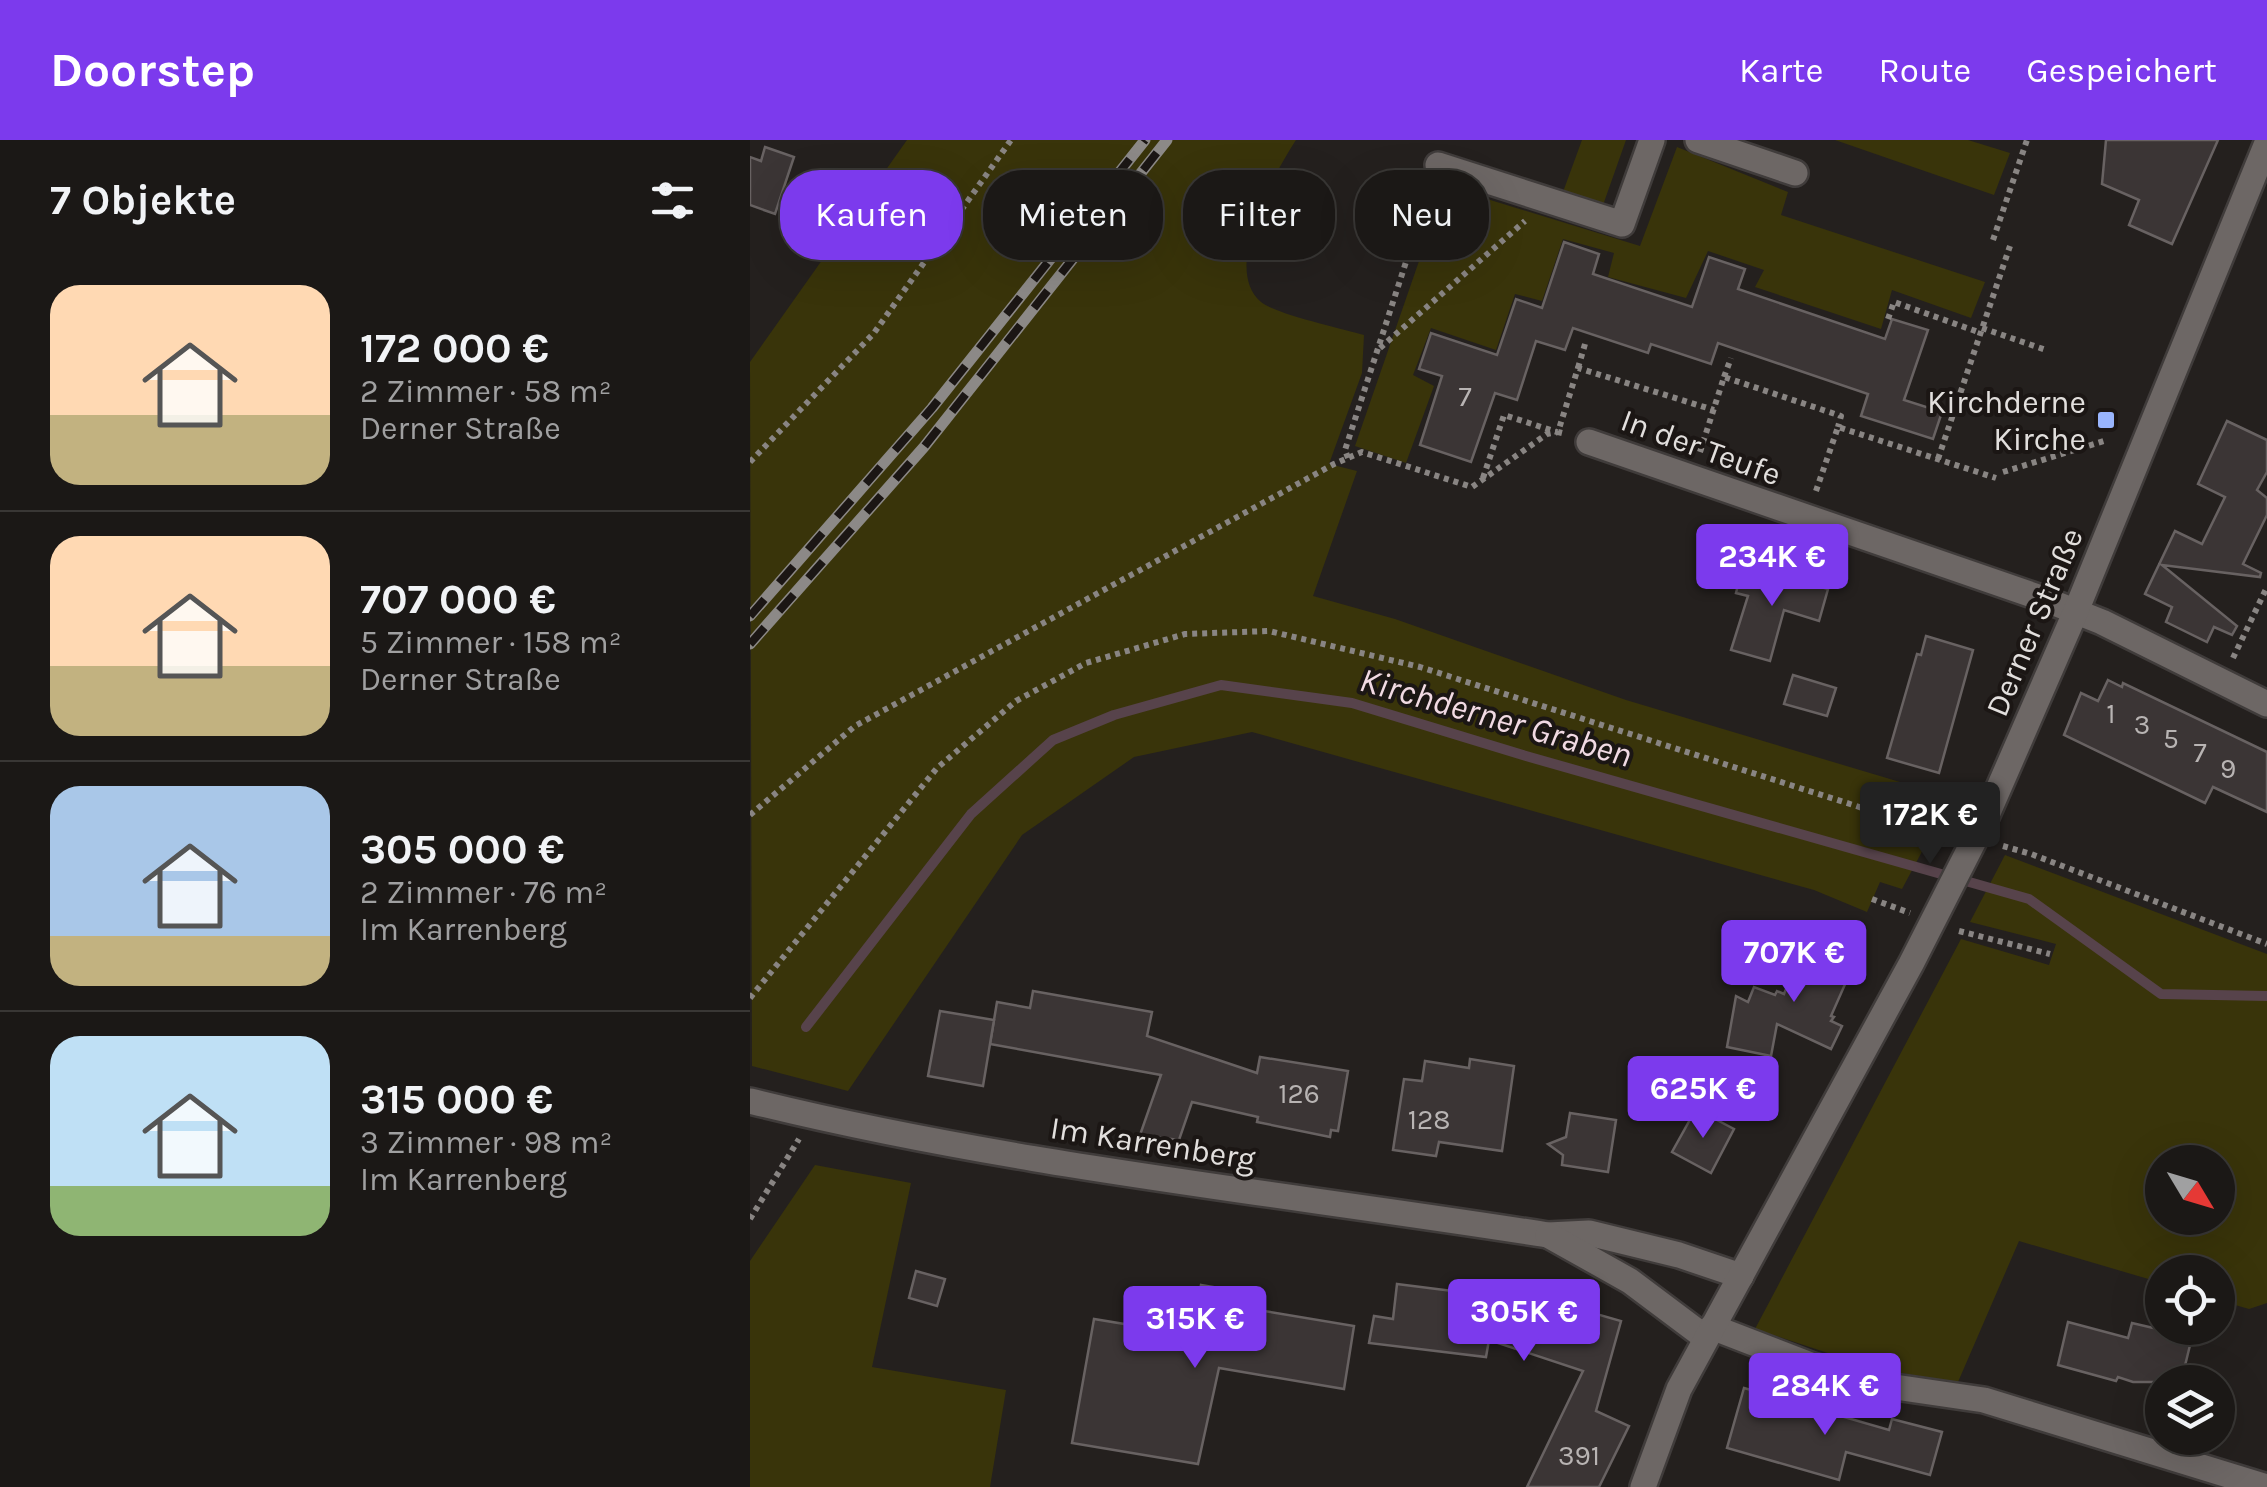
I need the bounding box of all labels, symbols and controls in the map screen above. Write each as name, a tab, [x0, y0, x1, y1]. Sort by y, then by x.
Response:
text: Doorstep	[50, 42, 255, 98]
text: Karte	[1739, 50, 1823, 91]
text: Route	[1878, 50, 1971, 91]
text: Gespeichert	[2026, 50, 2217, 91]
chip: Kaufen	[780, 170, 963, 260]
chip: Mieten	[983, 170, 1163, 260]
chip: Filter	[1183, 170, 1335, 260]
chip: Neu	[1355, 170, 1489, 260]
icon: filters	[645, 173, 700, 228]
text: 7 Objekte	[50, 175, 236, 225]
text: 172 000 €	[360, 323, 549, 373]
icon: home	[130, 325, 250, 445]
text: 2 Zimmer · 58 m²	[360, 373, 612, 410]
house number: 7	[1458, 380, 1472, 413]
place label: Kirchderne Kirche	[1927, 384, 2086, 458]
street label: In der Teufe	[1616, 401, 1786, 493]
marker: Kirchderne Kirche	[2095, 409, 2117, 431]
text: Derner Straße	[360, 410, 561, 447]
street label: Derner Straße	[1978, 523, 2091, 722]
pin: 234K €	[1691, 524, 1853, 609]
text: 234K €	[1718, 538, 1826, 575]
text: 707 000 €	[360, 574, 556, 624]
icon: home	[130, 576, 250, 696]
text: 5 Zimmer · 158 m²	[360, 624, 622, 661]
water label: Kirchderner Graben	[1355, 659, 1637, 776]
text: Derner Straße	[360, 661, 561, 698]
house number: 1	[2106, 697, 2116, 730]
house number: 3	[2134, 708, 2150, 741]
house number: 5	[2163, 722, 2179, 755]
house number: 7	[2193, 736, 2207, 769]
house number: 9	[2220, 752, 2236, 785]
pin: 172K €	[1849, 782, 2011, 867]
text: 172K €	[1882, 796, 1978, 833]
text: 305 000 €	[360, 824, 565, 874]
icon: home	[130, 826, 250, 946]
text: 2 Zimmer · 76 m²	[360, 874, 607, 911]
text: Im Karrenberg	[360, 911, 567, 948]
pin: 707K €	[1713, 920, 1875, 1005]
text: 707K €	[1743, 934, 1845, 971]
pin: 625K €	[1622, 1056, 1784, 1141]
text: 625K €	[1650, 1070, 1756, 1107]
text: 315 000 €	[360, 1074, 553, 1124]
icon: home	[130, 1076, 250, 1196]
house number: 126	[1278, 1077, 1320, 1110]
house number: 128	[1408, 1103, 1450, 1136]
street label: Im Karrenberg	[1048, 1109, 1258, 1178]
text: 3 Zimmer · 98 m²	[360, 1124, 612, 1161]
north arrow	[2145, 1145, 2235, 1235]
map controls	[2145, 1145, 2235, 1455]
text: Im Karrenberg	[360, 1161, 567, 1198]
button: locate	[2145, 1255, 2235, 1345]
pin: 305K €	[1443, 1279, 1605, 1364]
pin: 315K €	[1114, 1286, 1276, 1371]
text: 305K €	[1470, 1293, 1578, 1330]
text: 315K €	[1145, 1300, 1245, 1337]
pin: 284K €	[1744, 1353, 1906, 1438]
button: layers	[2145, 1365, 2235, 1455]
text: 284K €	[1771, 1367, 1879, 1404]
house number: 391	[1558, 1439, 1600, 1472]

